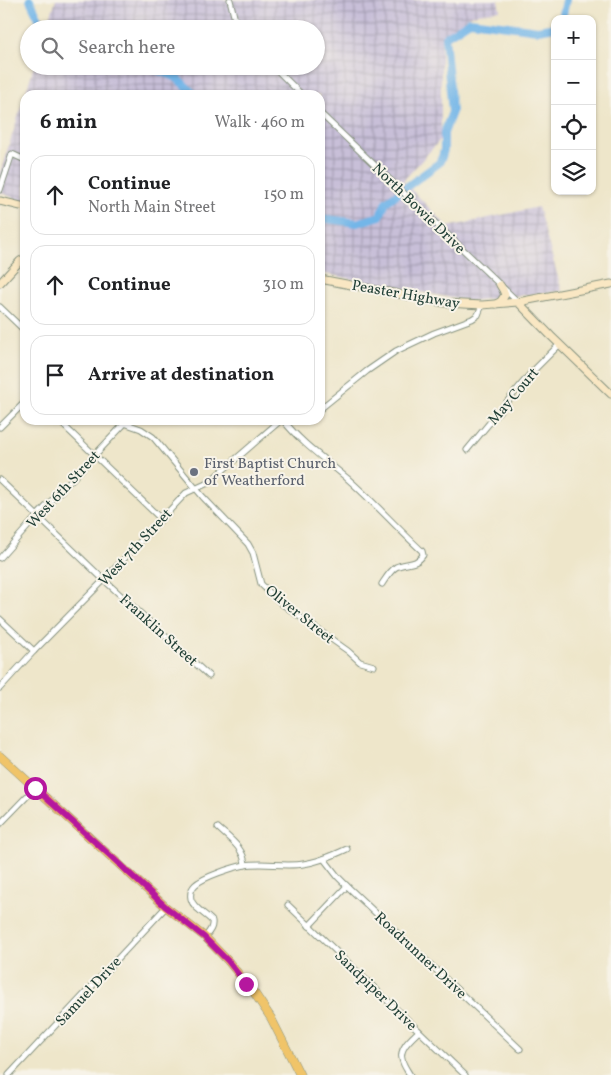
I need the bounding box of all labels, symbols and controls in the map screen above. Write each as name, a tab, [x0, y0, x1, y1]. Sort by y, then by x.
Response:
map controls	[551, 15, 596, 195]
button: +	[551, 15, 596, 60]
search box	[20, 20, 325, 75]
icon: search	[38, 34, 66, 62]
text: Search here	[78, 35, 175, 61]
button: −	[551, 60, 596, 105]
button: locate	[551, 105, 596, 150]
text: 6 min	[40, 108, 97, 137]
text: Walk · 460 m	[215, 112, 305, 134]
button: layers	[551, 150, 596, 195]
street label: North Bowie Drive	[367, 159, 469, 259]
text: Continue	[88, 171, 171, 197]
icon: ahead	[41, 181, 69, 209]
text: 150 m	[263, 184, 304, 206]
text: North Main Street	[88, 197, 216, 219]
icon: ahead	[41, 271, 69, 299]
text: Continue	[88, 272, 171, 298]
text: 310 m	[263, 274, 304, 296]
street label: Peaster Highway	[350, 276, 461, 315]
icon: arrive	[41, 361, 69, 389]
text: Arrive at destination	[88, 362, 274, 388]
street label: May Court	[484, 364, 545, 430]
street label: West 6th Street	[22, 446, 106, 534]
place label: First Baptist Church of Weatherford	[204, 454, 336, 492]
marker: First Baptist Church of Weatherford	[188, 466, 200, 478]
street label: West 7th Street	[95, 505, 178, 592]
street label: Oliver Street	[260, 581, 338, 650]
street label: Franklin Street	[114, 590, 202, 672]
route start	[24, 777, 47, 800]
street label: Roadrunner Drive	[369, 908, 471, 1005]
street label: Sandpiper Drive	[329, 946, 421, 1036]
street label: Samuel Drive	[51, 952, 127, 1032]
route end	[235, 973, 258, 996]

